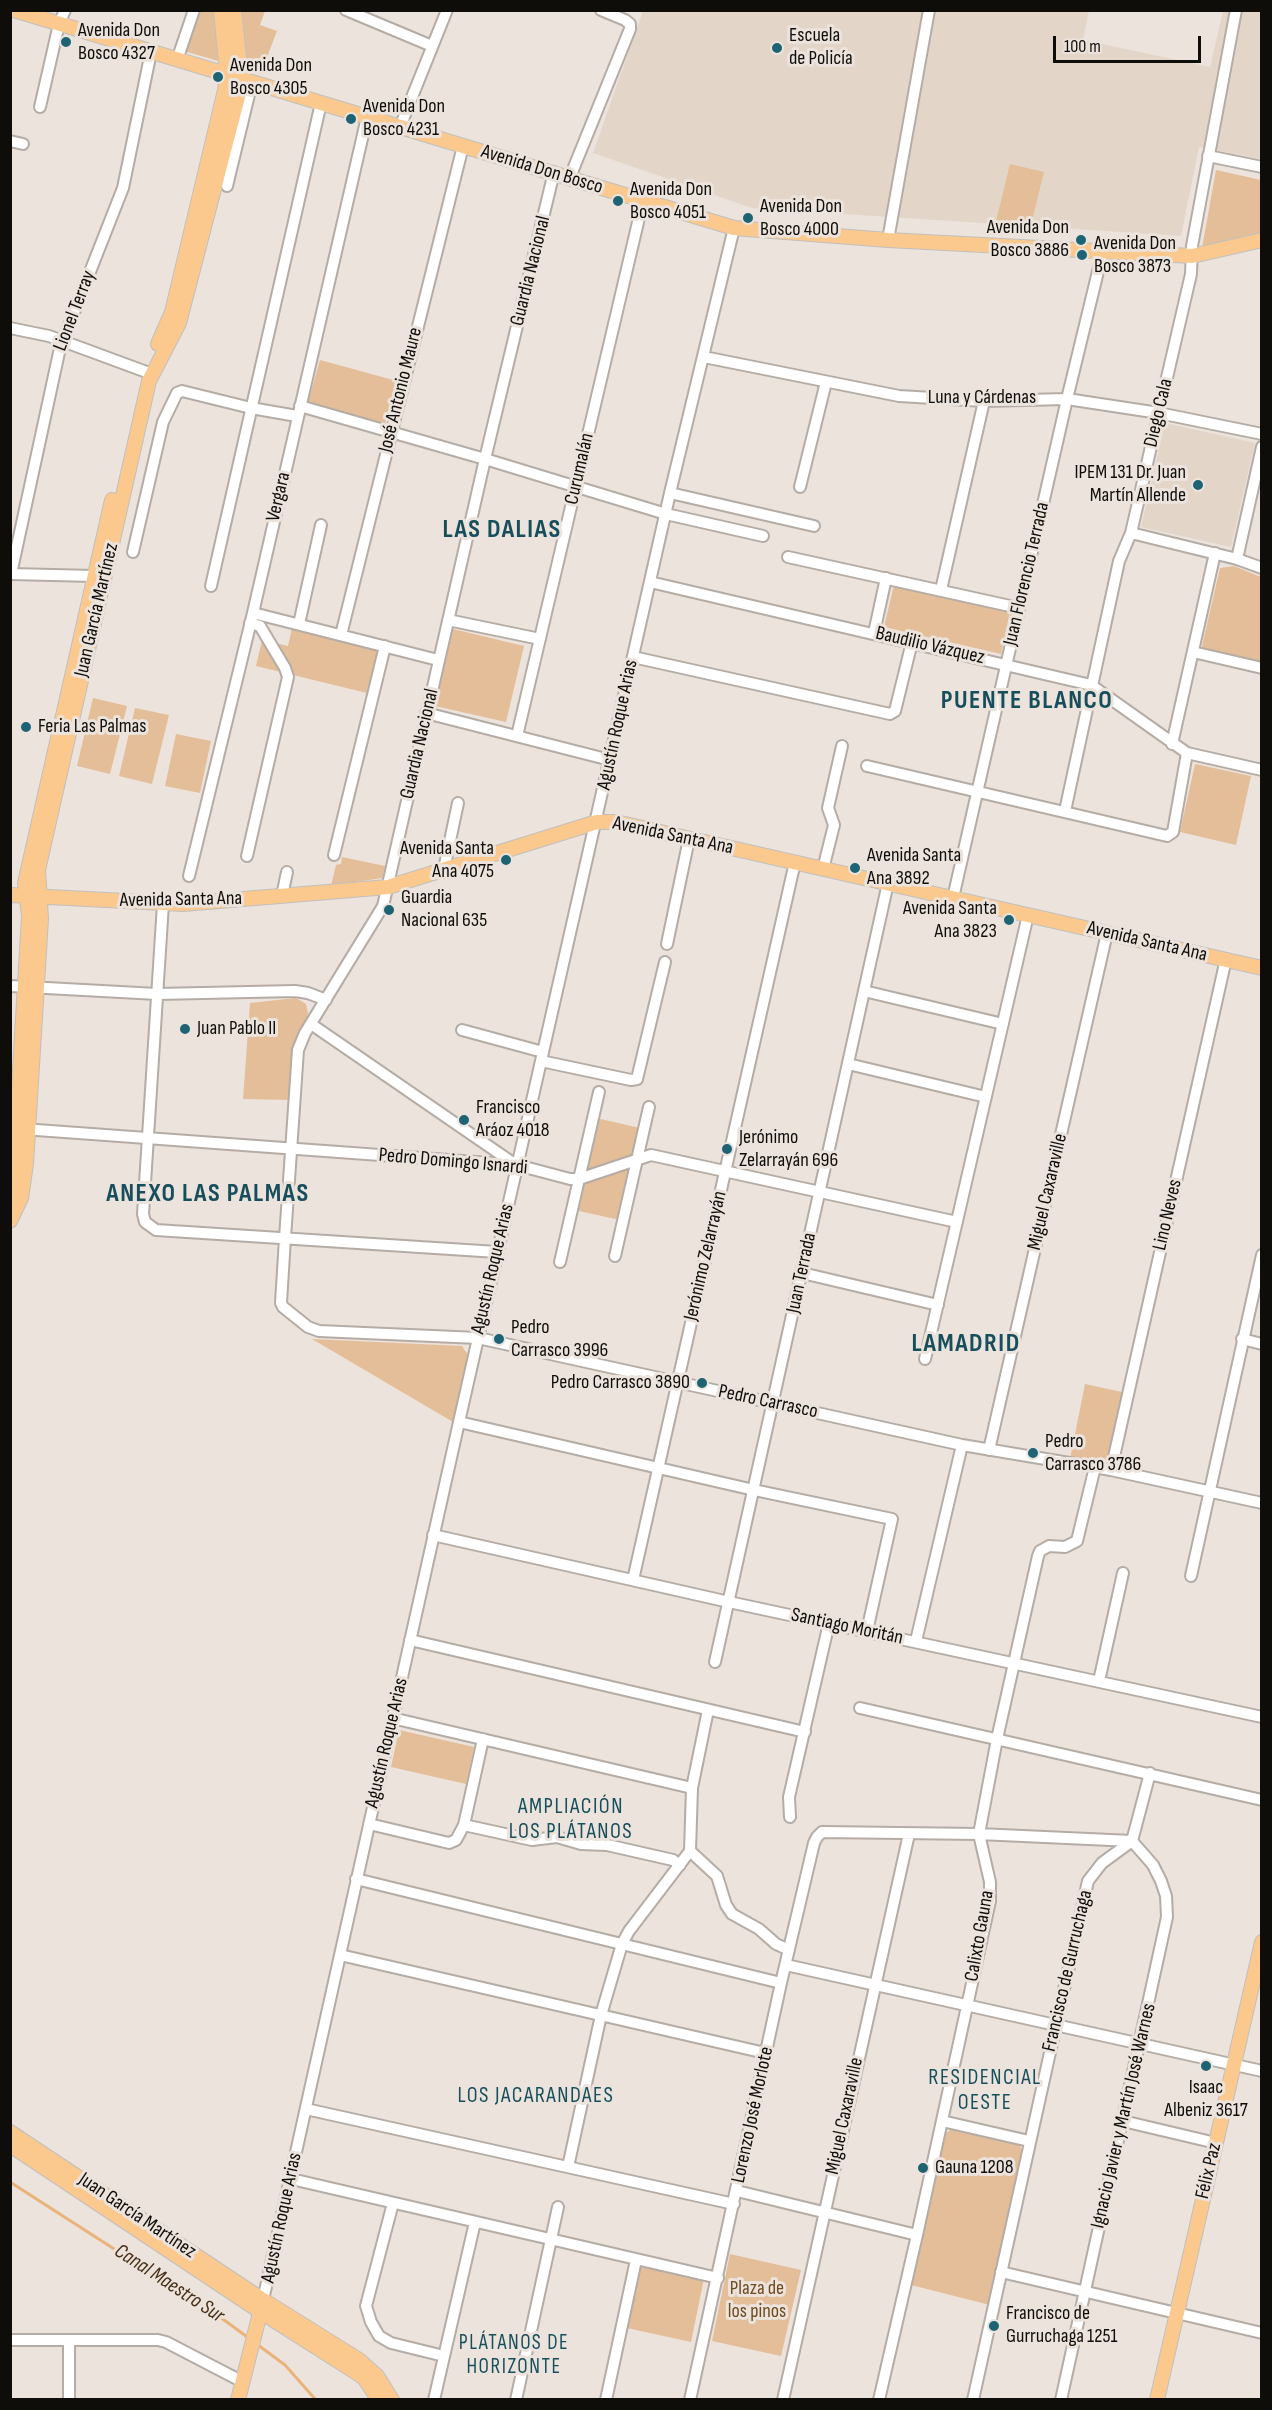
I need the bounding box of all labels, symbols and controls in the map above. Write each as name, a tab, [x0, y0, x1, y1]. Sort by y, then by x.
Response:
place label: Avenida Don Bosco 4327	[78, 19, 160, 66]
place label: Escuela de Policía	[789, 24, 853, 71]
scale bar	[1056, 24, 1204, 62]
marker: Avenida Don Bosco 4327	[59, 35, 73, 49]
text: 100 m	[1064, 36, 1101, 57]
marker: Escuela de Policía	[770, 41, 784, 55]
place label: Avenida Don Bosco 4305	[230, 54, 312, 101]
marker: Avenida Don Bosco 4305	[211, 70, 225, 84]
place label: Avenida Don Bosco 4231	[363, 95, 445, 142]
marker: Avenida Don Bosco 4231	[344, 112, 358, 126]
street label: Avenida Don Bosco	[478, 140, 606, 200]
place label: Avenida Don Bosco 4051	[630, 178, 712, 225]
marker: Avenida Don Bosco 4051	[611, 194, 625, 208]
place label: Avenida Don Bosco 4000	[760, 195, 842, 242]
marker: Avenida Don Bosco 4000	[741, 211, 755, 225]
street label: Guardia Nacional	[506, 214, 556, 328]
place label: Avenida Don Bosco 3886	[987, 216, 1069, 263]
place label: Avenida Don Bosco 3873	[1094, 232, 1176, 279]
marker: Avenida Don Bosco 3886	[1074, 233, 1088, 247]
marker: Avenida Don Bosco 3873	[1075, 248, 1089, 262]
street label: Lionel Terray	[49, 267, 101, 355]
street label: José Antonio Maure	[374, 325, 428, 455]
street label: Diego Cala	[1139, 376, 1179, 450]
street label: Luna y Cárdenas	[928, 386, 1036, 410]
street label: Curumalán	[560, 431, 600, 507]
place label: IPEM 131 Dr. Juan Martín Allende	[1075, 461, 1186, 508]
street label: Vergara	[262, 470, 296, 524]
marker: IPEM 131 Dr. Juan Martín Allende	[1191, 478, 1205, 492]
street label: Juan Florencio Terrada	[999, 500, 1055, 648]
district label: LAS DALIAS	[442, 514, 562, 546]
street label: Juan García Martínez	[70, 541, 124, 679]
street label: Baudilio Vázquez	[873, 622, 987, 670]
street label: Agustín Roque Arias	[592, 658, 644, 792]
district label: PUENTE BLANCO	[941, 685, 1113, 717]
street label: Guardia Nacional	[396, 687, 444, 801]
place label: Feria Las Palmas	[38, 715, 146, 739]
marker: Feria Las Palmas	[19, 720, 33, 734]
street label: Avenida Santa Ana	[611, 812, 735, 860]
place label: Avenida Santa Ana 4075	[400, 837, 494, 884]
place label: Avenida Santa Ana 3892	[867, 844, 961, 891]
marker: Avenida Santa Ana 4075	[499, 853, 513, 867]
marker: Avenida Santa Ana 3892	[848, 861, 862, 875]
place label: Guardia Nacional 635	[401, 886, 487, 933]
street label: Avenida Santa Ana	[120, 887, 242, 913]
place label: Avenida Santa Ana 3823	[903, 897, 997, 944]
marker: Guardia Nacional 635	[382, 903, 396, 917]
marker: Avenida Santa Ana 3823	[1002, 913, 1016, 927]
street label: Avenida Santa Ana	[1085, 917, 1209, 967]
place label: Juan Pablo II	[197, 1017, 276, 1041]
marker: Juan Pablo II	[178, 1022, 192, 1036]
place label: Francisco Aráoz 4018	[476, 1096, 550, 1143]
marker: Francisco Aráoz 4018	[457, 1113, 471, 1127]
place label: Jerónimo Zelarrayán 696	[739, 1126, 838, 1173]
street label: Miguel Caxaraville	[1023, 1131, 1073, 1253]
marker: Jerónimo Zelarrayán 696	[720, 1142, 734, 1156]
street label: Pedro Domingo Isnardi	[378, 1144, 528, 1180]
street label: Lino Neves	[1148, 1177, 1188, 1253]
district label: ANEXO LAS PALMAS	[106, 1178, 310, 1210]
street label: Jerónimo Zelarrayán	[679, 1189, 733, 1323]
street label: Agustín Roque Arias	[466, 1202, 520, 1336]
street label: Juan Terrada	[782, 1231, 822, 1315]
place label: Pedro Carrasco 3996	[511, 1316, 608, 1363]
district label: LAMADRID	[911, 1328, 1021, 1360]
marker: Pedro Carrasco 3996	[492, 1332, 506, 1346]
place label: Pedro Carrasco 3890	[551, 1371, 690, 1395]
marker: Pedro Carrasco 3890	[695, 1376, 709, 1390]
street label: Pedro Carrasco	[716, 1380, 820, 1424]
place label: Pedro Carrasco 3786	[1045, 1430, 1141, 1477]
marker: Pedro Carrasco 3786	[1026, 1446, 1040, 1460]
street label: Santiago Moritán	[789, 1603, 905, 1651]
street label: Agustín Roque Arias	[360, 1676, 414, 1810]
district label: AMPLIACIÓN LOS PLÁTANOS	[509, 1794, 633, 1846]
street label: Francisco de Gurruchaga	[1038, 1888, 1098, 2054]
street label: Calixto Gauna	[960, 1889, 1000, 1983]
street label: Ignacio Javier y Martín José Warnes	[1086, 2001, 1162, 2231]
street label: Lorenzo José Morlote	[727, 2045, 779, 2185]
street label: Miguel Caxaraville	[821, 2055, 869, 2177]
marker: Isaac Albeniz 3617	[1199, 2059, 1213, 2073]
district label: RESIDENCIAL OESTE	[928, 2065, 1042, 2116]
place label: Isaac Albeniz 3617	[1164, 2076, 1248, 2123]
district label: LOS JACARANDAES	[458, 2083, 614, 2109]
street label: Félix Paz	[1191, 2141, 1227, 2201]
street label: Agustín Roque Arias	[256, 2151, 308, 2285]
place label: Gauna 1208	[935, 2156, 1014, 2180]
marker: Gauna 1208	[916, 2161, 930, 2175]
street label: Juan García Martínez	[74, 2168, 200, 2264]
water label: Canal Maestro Sur	[109, 2239, 229, 2329]
park label: Plaza de los pinos	[728, 2277, 786, 2324]
place label: Francisco de Gurruchaga 1251	[1006, 2302, 1118, 2349]
marker: Francisco de Gurruchaga 1251	[987, 2319, 1001, 2333]
district label: PLÁTANOS DE HORIZONTE	[459, 2331, 569, 2381]

